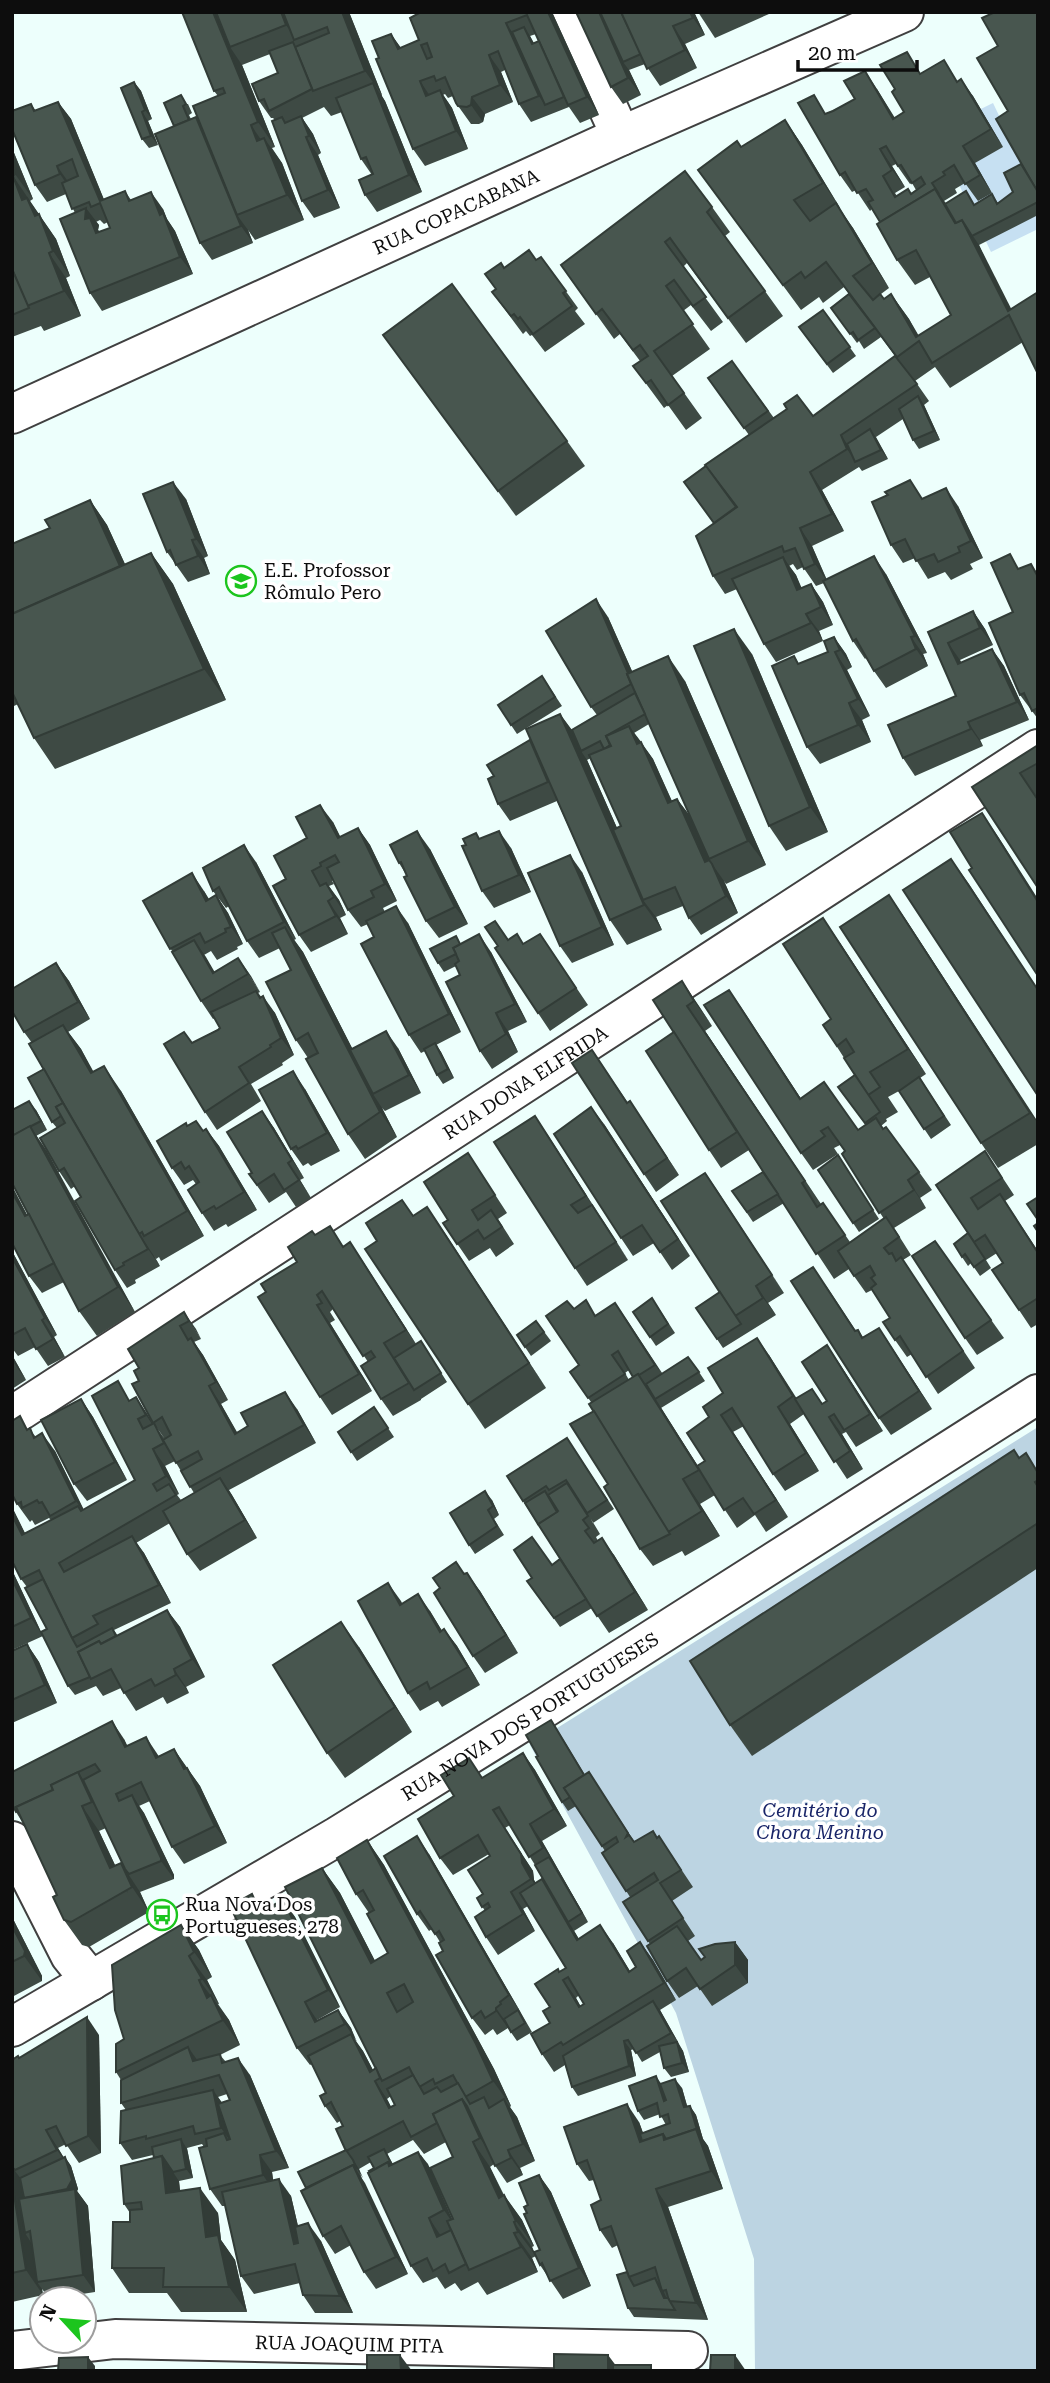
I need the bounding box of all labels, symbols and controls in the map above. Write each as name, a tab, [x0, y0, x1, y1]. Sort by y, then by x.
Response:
scale bar	[798, 28, 917, 72]
text: 20 m	[808, 41, 856, 65]
street label: RUA COPACABANA	[369, 163, 543, 259]
place label: E.E. Profossor Rômulo Pero	[264, 559, 391, 604]
school or university icon: E.E. Profossor Rômulo Pero	[224, 564, 258, 598]
street label: RUA DONA ELFRIDA	[438, 1020, 612, 1144]
street label: RUA NOVA DOS PORTUGUESES	[397, 1627, 663, 1805]
park label: Cemitério do Chora Menino	[756, 1799, 884, 1844]
place label: Rua Nova Dos Portugueses, 278	[185, 1893, 339, 1938]
bus stop icon: Rua Nova Dos Portugueses, 278	[145, 1898, 179, 1932]
north arrow	[28, 2285, 98, 2355]
text: N	[35, 2301, 62, 2324]
street label: RUA JOAQUIM PITA	[255, 2330, 445, 2357]

